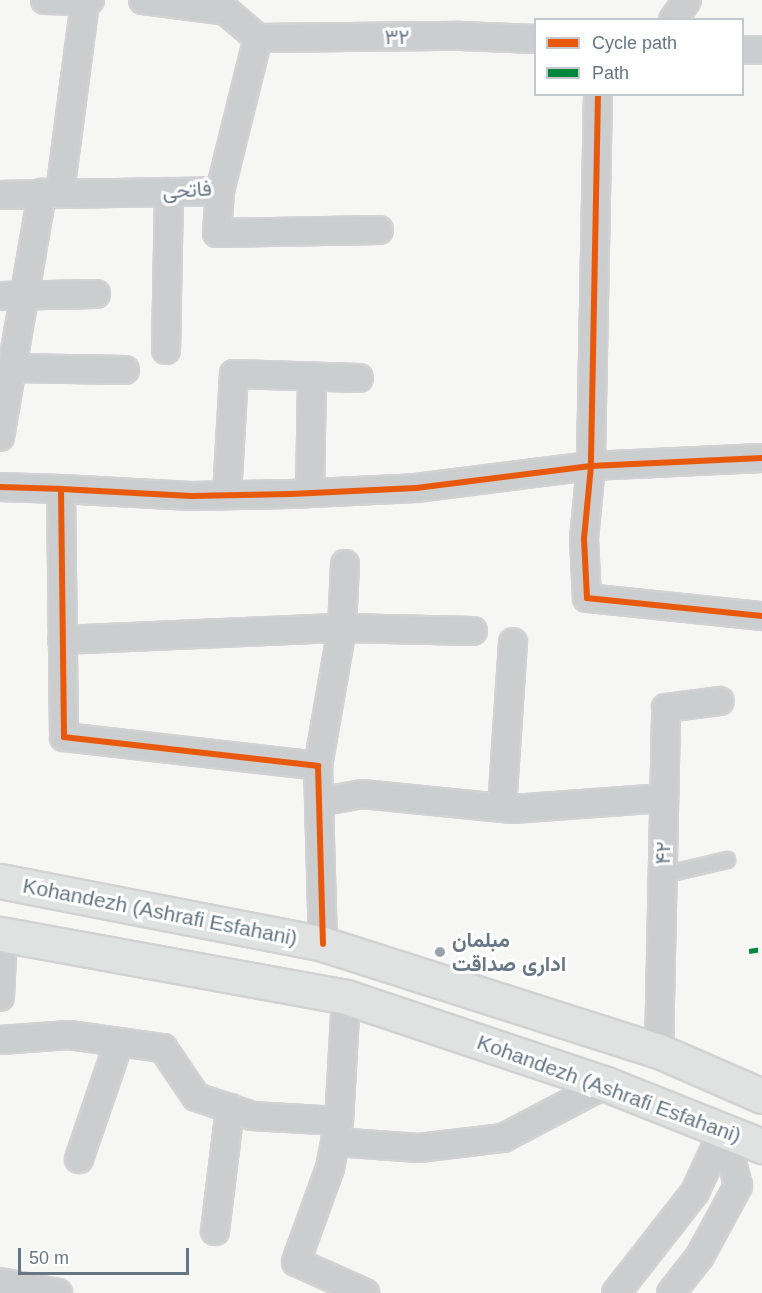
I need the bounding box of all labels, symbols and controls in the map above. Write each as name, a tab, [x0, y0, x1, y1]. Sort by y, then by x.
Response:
legend	[534, 18, 744, 96]
street label: ۳۲	[384, 24, 410, 50]
text: Cycle path	[592, 33, 677, 53]
text: Path	[592, 63, 629, 83]
street label: فاتحی	[161, 176, 213, 204]
street label: ۴۲	[650, 841, 676, 865]
street label: Kohandezh (Ashrafi Esfahani)	[21, 873, 299, 951]
place label: مبلمان اداری صداقت	[452, 927, 566, 977]
marker: مبلمان اداری صداقت	[433, 945, 447, 959]
street label: Kohandezh (Ashrafi Esfahani)	[474, 1029, 744, 1149]
scale bar	[21, 1236, 192, 1274]
text: 50 m	[29, 1248, 69, 1268]

